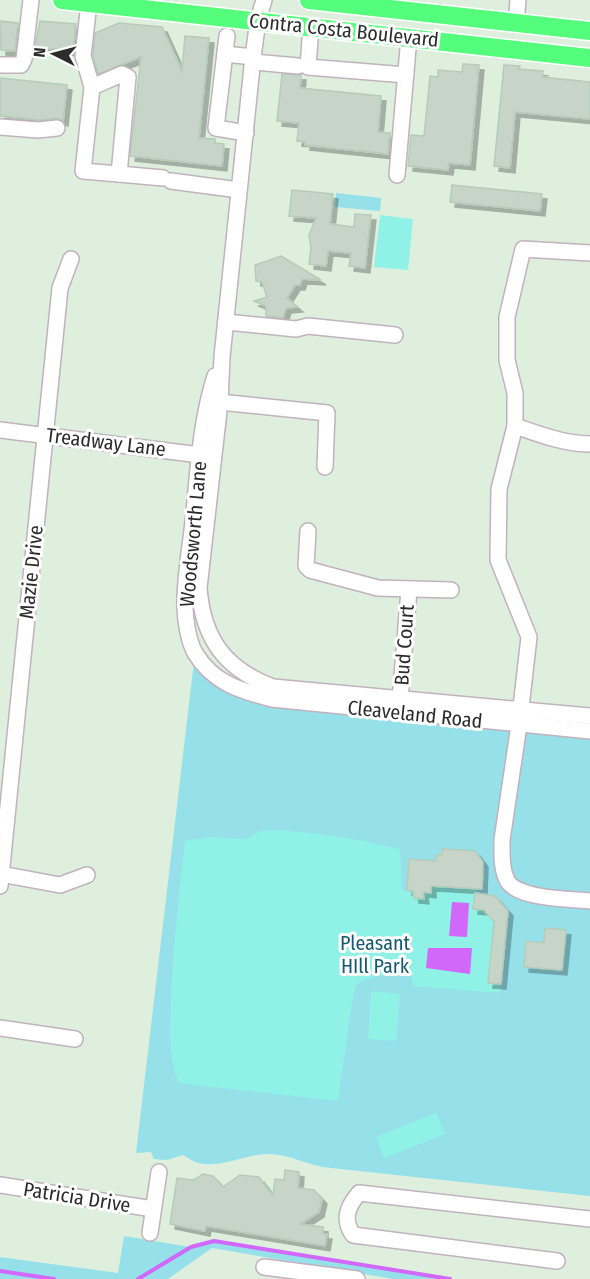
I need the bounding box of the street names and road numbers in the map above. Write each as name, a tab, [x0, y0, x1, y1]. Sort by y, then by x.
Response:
street label: Contra Costa Boulevard	[248, 8, 440, 52]
street label: Treadway Lane	[45, 423, 167, 461]
street label: Woodsworth Lane	[175, 460, 211, 608]
street label: Mazie Drive	[14, 524, 48, 620]
street label: Bud Court	[389, 603, 419, 686]
street label: Cleaveland Road	[346, 695, 484, 733]
street label: Patricia Drive	[22, 1177, 132, 1217]

